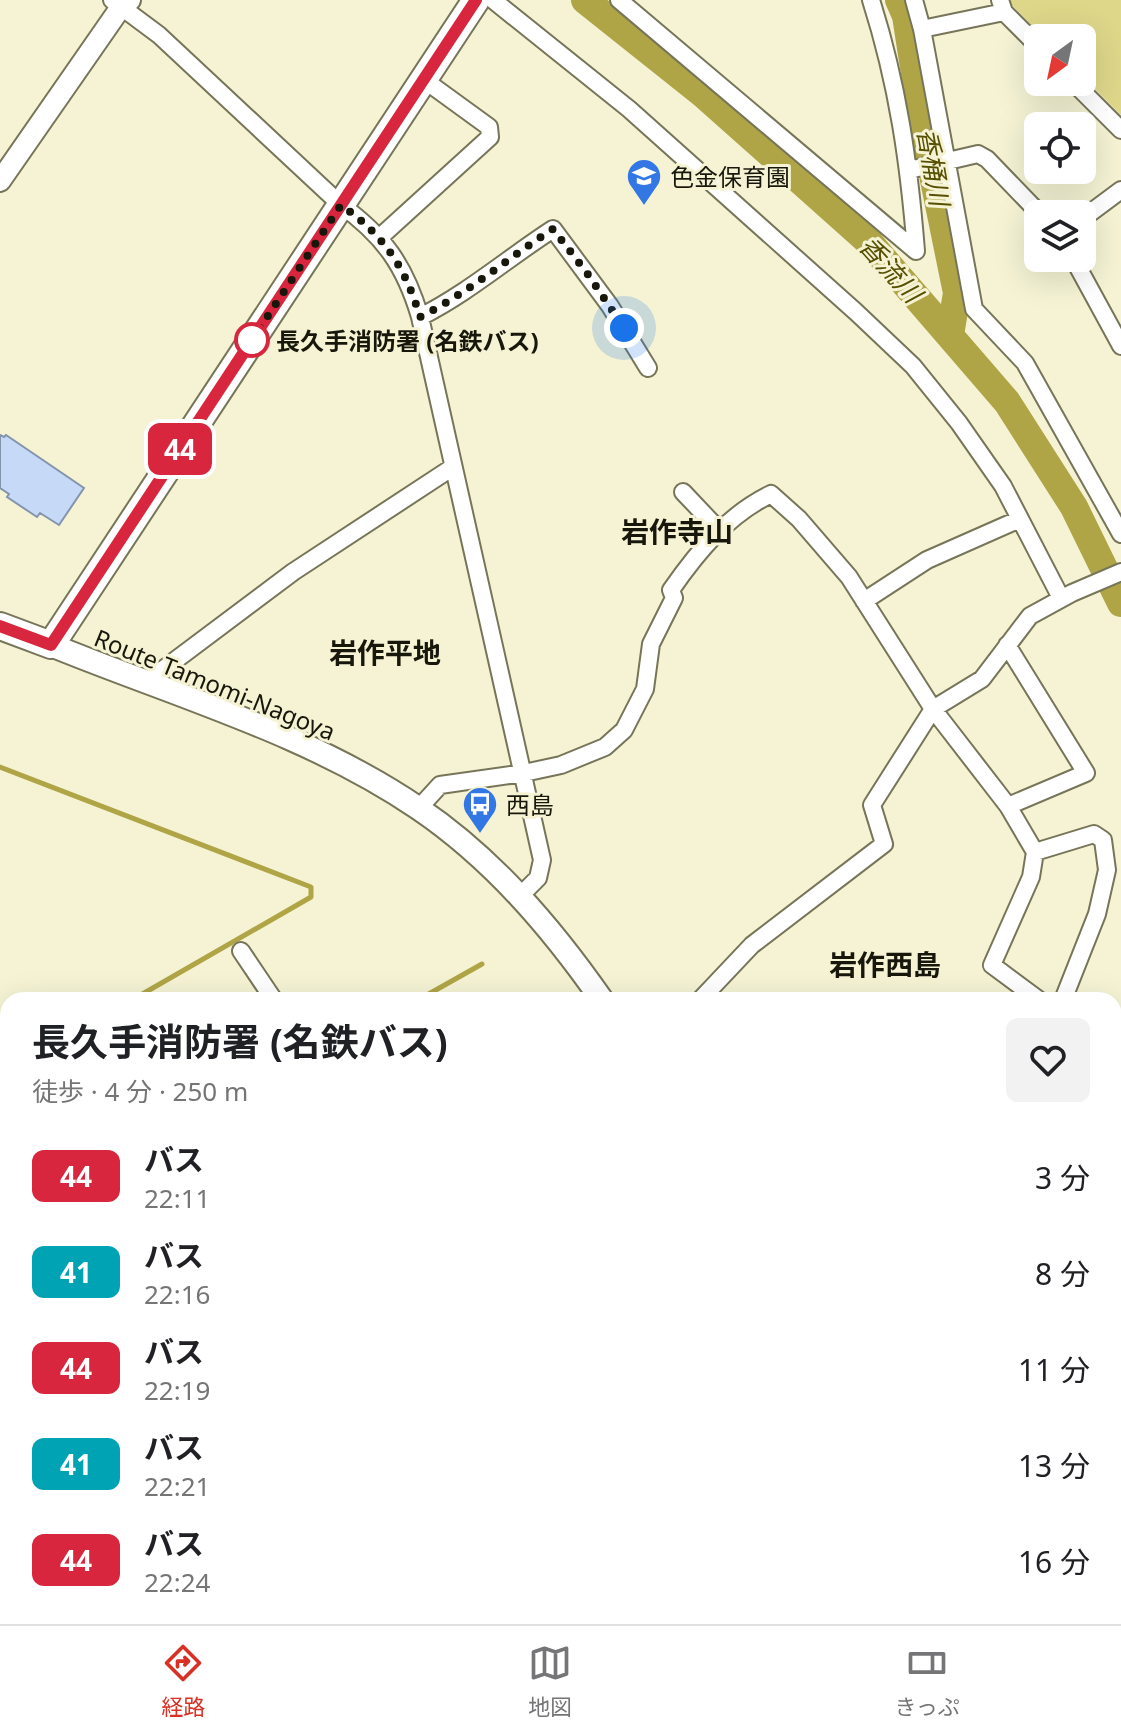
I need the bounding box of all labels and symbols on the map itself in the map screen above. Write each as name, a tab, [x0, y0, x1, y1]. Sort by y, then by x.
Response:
north arrow	[1024, 24, 1096, 96]
water label: 香桶川	[909, 125, 959, 211]
school or university icon: 色金保育園	[625, 157, 663, 207]
place label: 色金保育園	[670, 160, 790, 193]
water label: 香流川	[852, 228, 932, 312]
your location	[604, 308, 644, 348]
marker: 長久手消防署 (名鉄バス)	[235, 323, 269, 357]
place label: 長久手消防署 (名鉄バス)	[276, 324, 539, 357]
line badge: 44	[144, 423, 216, 475]
district label: 岩作寺山	[621, 512, 733, 550]
street label: Route Tamomi-Nagoya	[90, 621, 340, 747]
district label: 岩作平地	[329, 633, 441, 671]
bus stop icon: 西島	[461, 785, 499, 835]
place label: 西島	[506, 788, 554, 821]
district label: 岩作西島	[829, 945, 941, 983]

